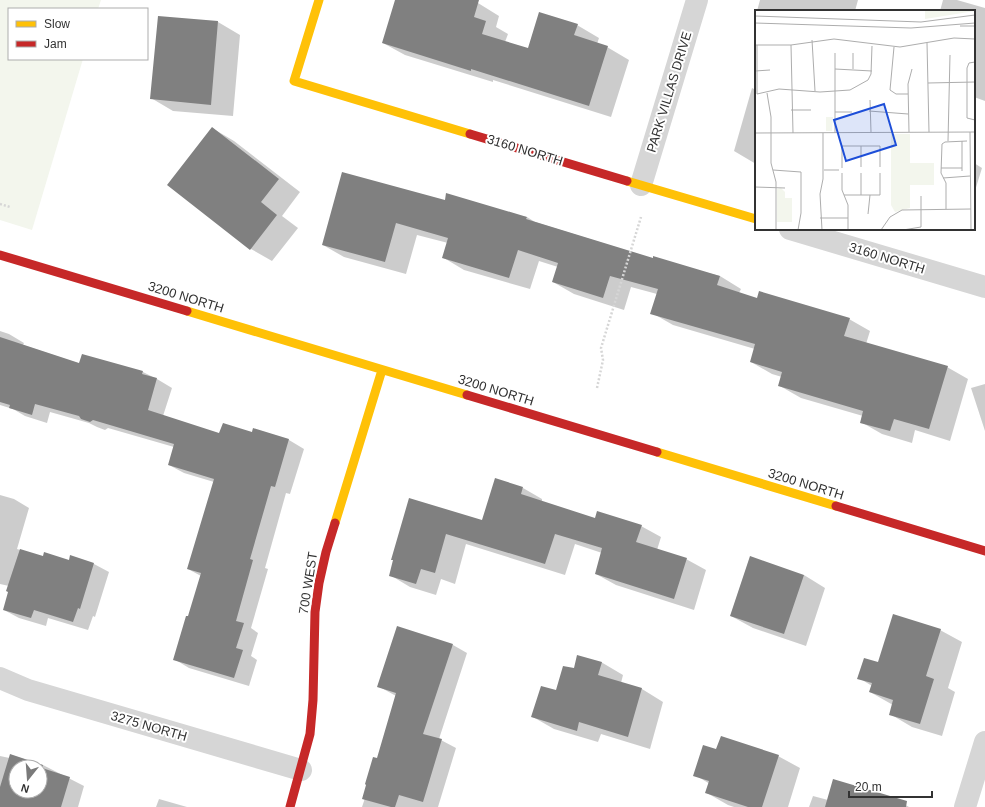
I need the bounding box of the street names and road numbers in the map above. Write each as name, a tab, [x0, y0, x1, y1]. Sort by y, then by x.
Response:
street label: PARK VILLAS DRIVE	[643, 30, 695, 154]
street label: 3160 NORTH	[485, 131, 565, 169]
street label: 3160 NORTH	[847, 239, 927, 277]
street label: 3200 NORTH	[146, 278, 226, 316]
street label: 3200 NORTH	[456, 371, 536, 409]
street label: 3200 NORTH	[766, 465, 846, 503]
street label: 700 WEST	[296, 551, 320, 615]
street label: 3275 NORTH	[109, 708, 189, 744]

